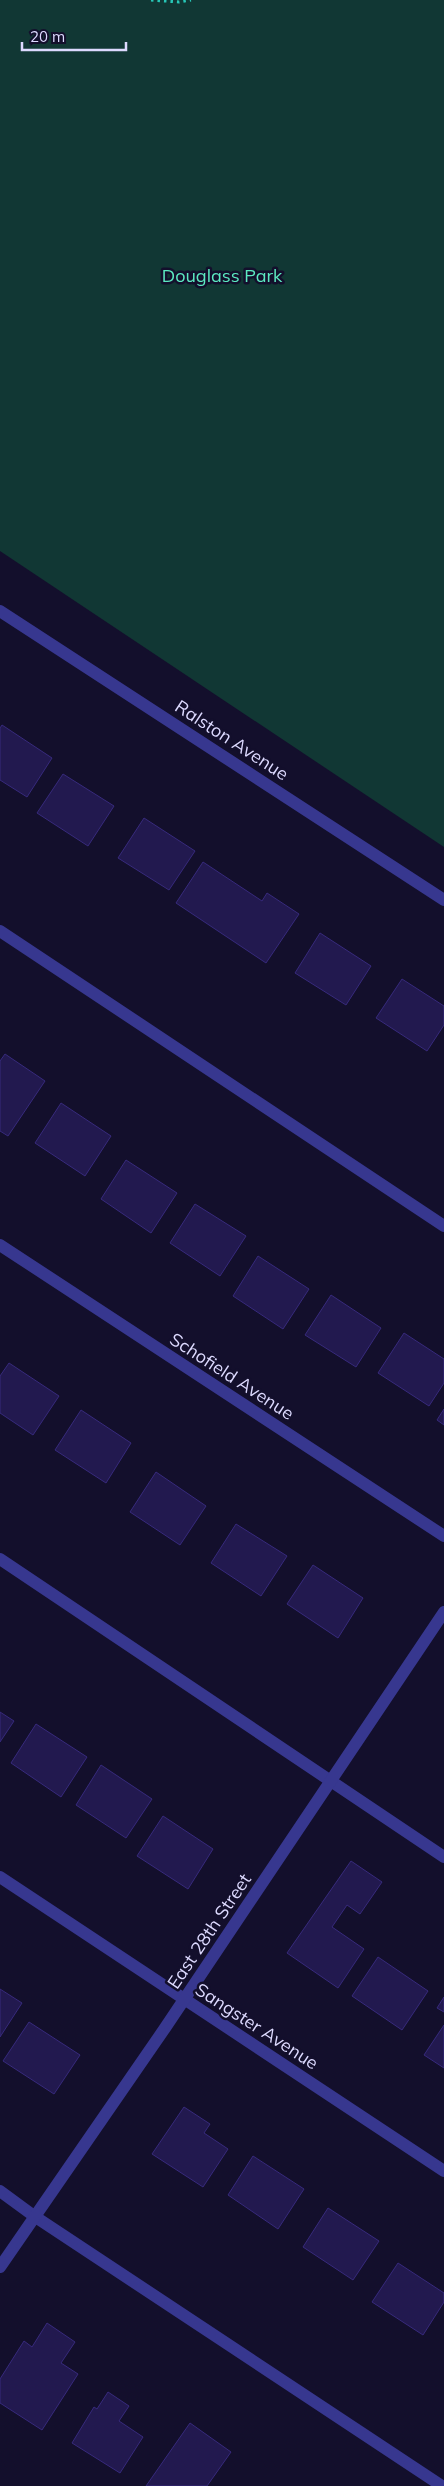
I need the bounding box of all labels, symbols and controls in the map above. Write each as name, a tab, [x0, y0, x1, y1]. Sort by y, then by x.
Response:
scale bar	[22, 20, 126, 52]
text: 20 m	[30, 27, 65, 46]
park label: Douglass Park	[162, 264, 283, 287]
street label: Ralston Avenue	[171, 695, 293, 785]
street label: Schofield Avenue	[166, 1327, 298, 1425]
street label: East 28th Street	[162, 1869, 256, 1993]
street label: Sangster Avenue	[191, 1978, 323, 2074]

